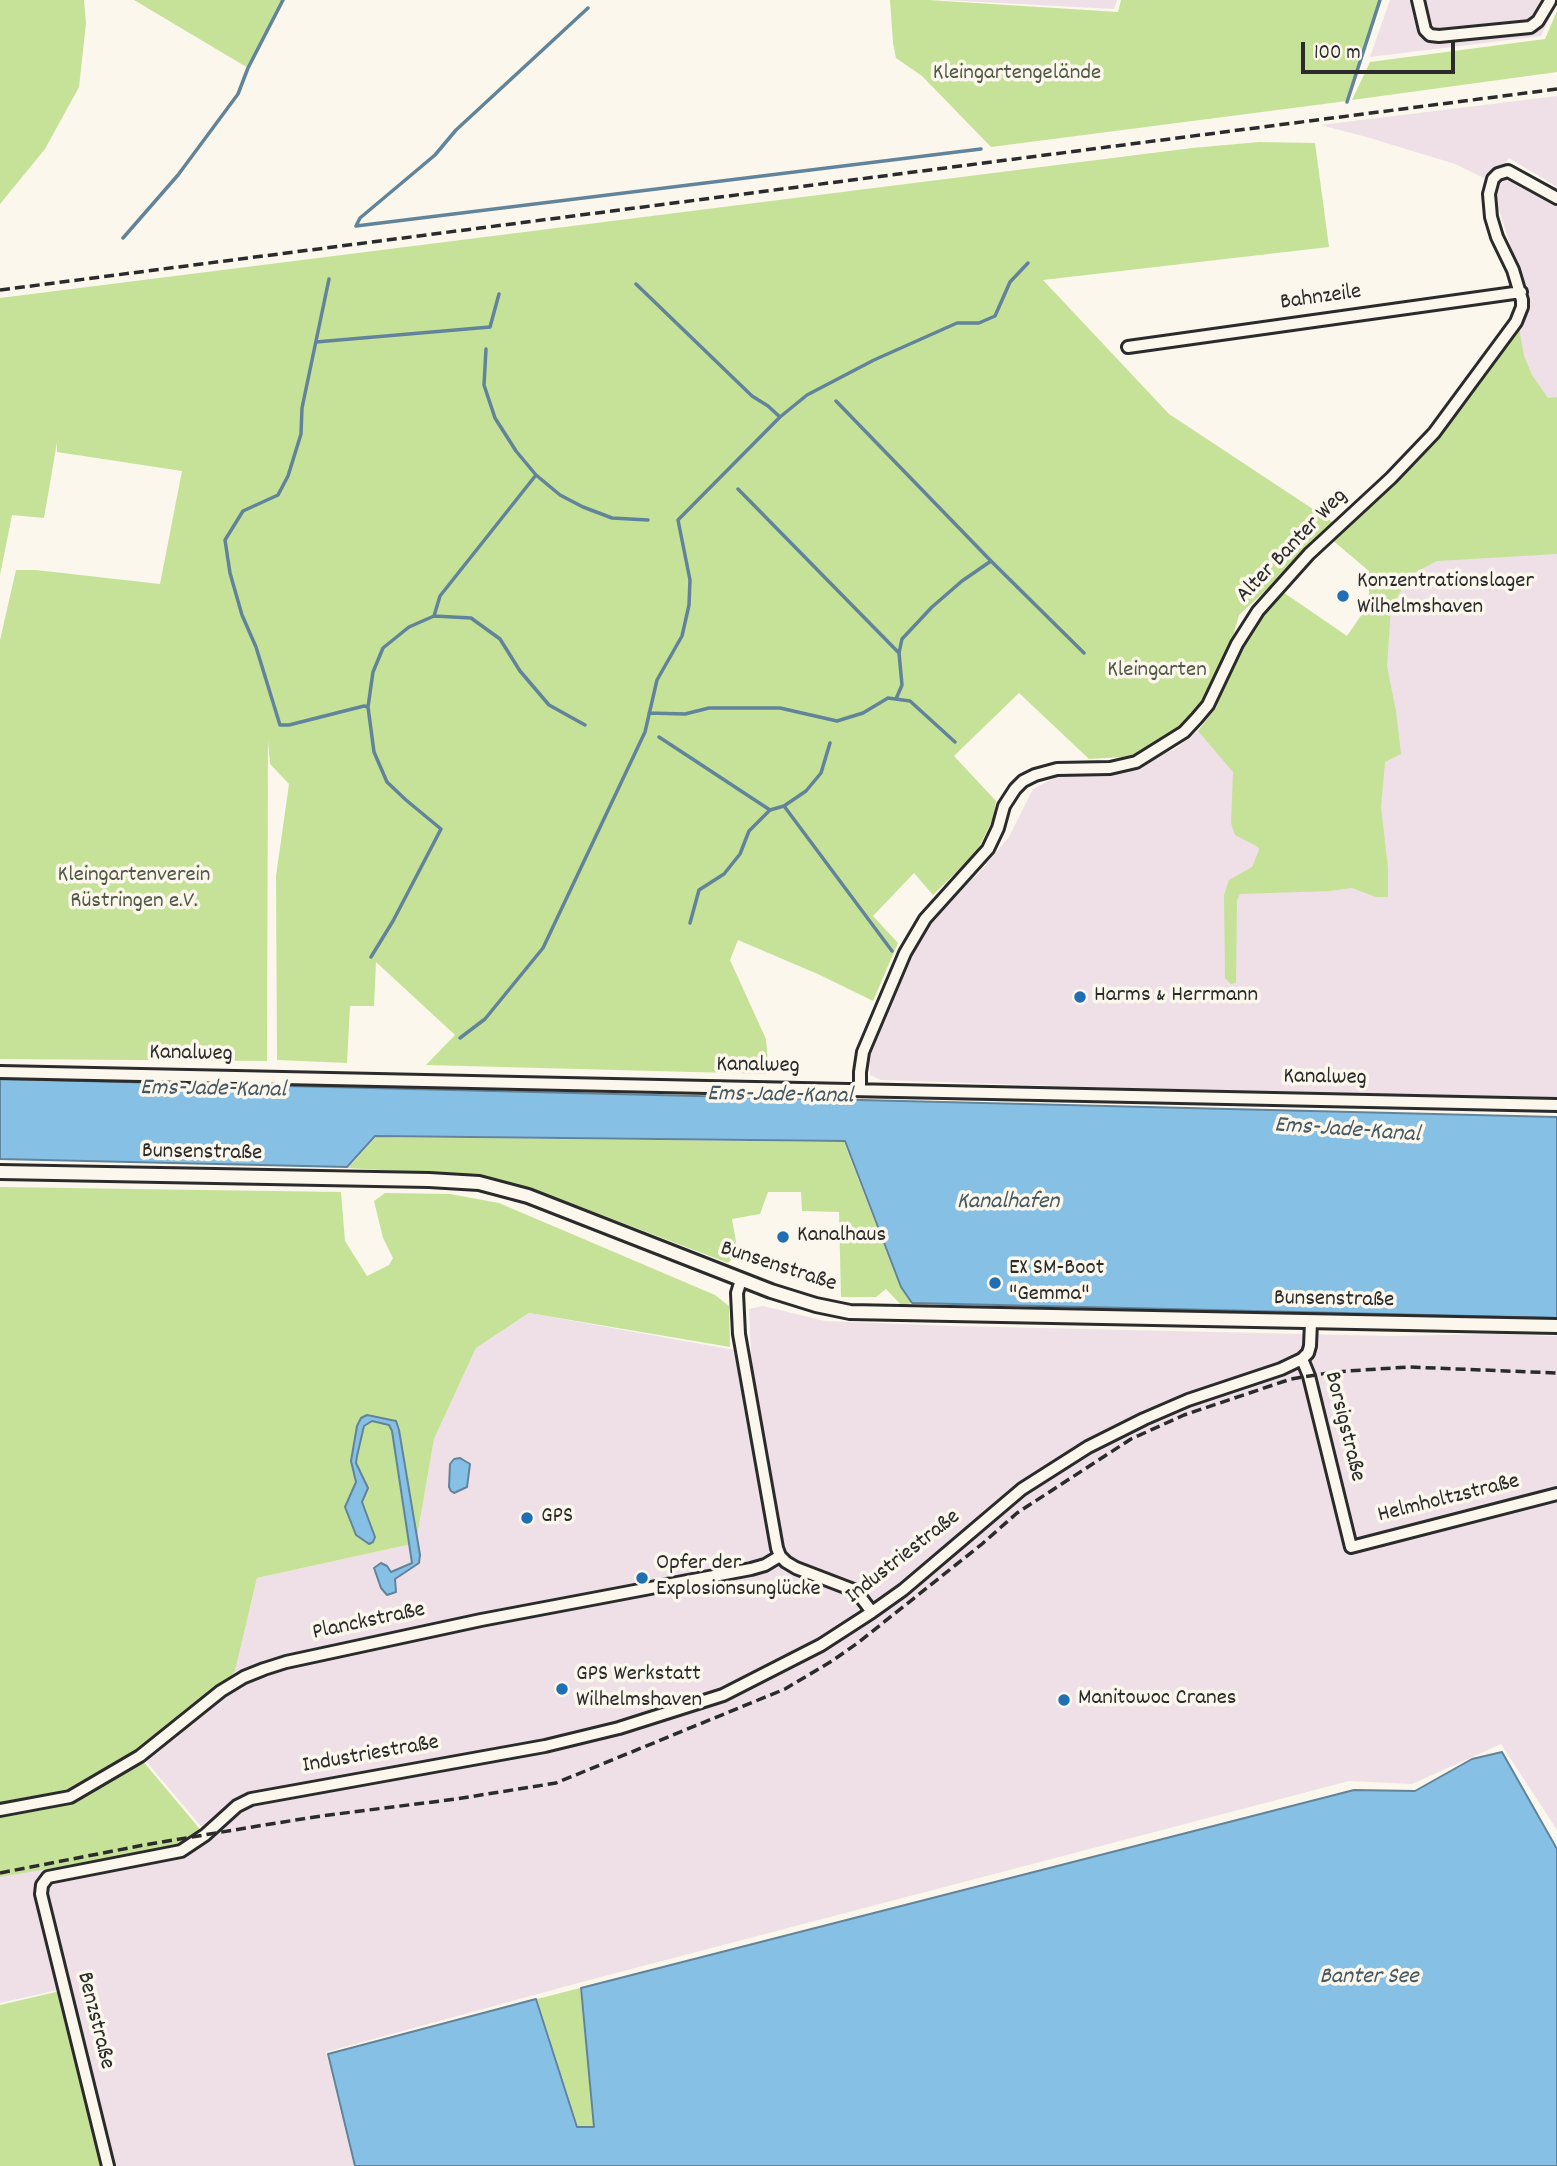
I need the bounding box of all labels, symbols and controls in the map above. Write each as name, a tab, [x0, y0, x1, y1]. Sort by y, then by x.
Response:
scale bar	[1305, 28, 1459, 72]
text: 100 m	[1314, 39, 1361, 69]
park label: Kleingartengelände	[933, 61, 1101, 89]
street label: Bahnzeile	[1279, 280, 1363, 318]
street label: Alter Banter Weg	[1231, 484, 1355, 610]
place label: Konzentrationslager Wilhelmshaven	[1357, 569, 1534, 623]
marker: Konzentrationslager Wilhelmshaven	[1335, 588, 1351, 604]
park label: Kleingarten	[1107, 658, 1207, 686]
park label: Kleingartenverein Rüstringen e.V.	[58, 863, 210, 917]
place label: Harms & Herrmann	[1094, 983, 1258, 1011]
marker: Harms & Herrmann	[1072, 989, 1088, 1005]
street label: Kanalweg	[149, 1040, 233, 1070]
street label: Kanalweg	[716, 1052, 800, 1082]
street label: Kanalweg	[1283, 1064, 1367, 1094]
water label: Ems-Jade-Kanal	[140, 1075, 286, 1107]
water label: Ems-Jade-Kanal	[707, 1081, 853, 1113]
water label: Ems-Jade-Kanal	[1273, 1113, 1421, 1151]
street label: Bunsenstraße	[142, 1139, 262, 1169]
water label: Kanalhafen	[957, 1190, 1059, 1218]
place label: Kanalhaus	[797, 1223, 886, 1251]
marker: Kanalhaus	[775, 1229, 791, 1245]
street label: Bunsenstraße	[716, 1236, 840, 1300]
place label: EX SM-Boot "Gemma"	[1009, 1256, 1104, 1310]
marker: EX SM-Boot "Gemma"	[987, 1275, 1003, 1291]
street label: Bunsenstraße	[1274, 1286, 1394, 1316]
street label: Borsigstraße	[1316, 1369, 1370, 1485]
street label: Helmholtzstraße	[1375, 1469, 1523, 1531]
place label: GPS	[541, 1504, 573, 1532]
street label: Industriestraße	[841, 1505, 967, 1611]
marker: GPS	[519, 1510, 535, 1526]
place label: Opfer der Explosionsunglücke	[656, 1551, 821, 1605]
marker: Opfer der Explosionsunglücke	[634, 1570, 650, 1586]
street label: Planckstraße	[310, 1598, 428, 1648]
place label: GPS Werkstatt Wilhelmshaven	[576, 1662, 702, 1716]
marker: GPS Werkstatt Wilhelmshaven	[554, 1681, 570, 1697]
place label: Manitowoc Cranes	[1078, 1686, 1236, 1714]
marker: Manitowoc Cranes	[1056, 1692, 1072, 1708]
street label: Industriestraße	[301, 1730, 441, 1782]
water label: Banter See	[1319, 1965, 1419, 1993]
street label: Benzstraße	[69, 1970, 119, 2072]

